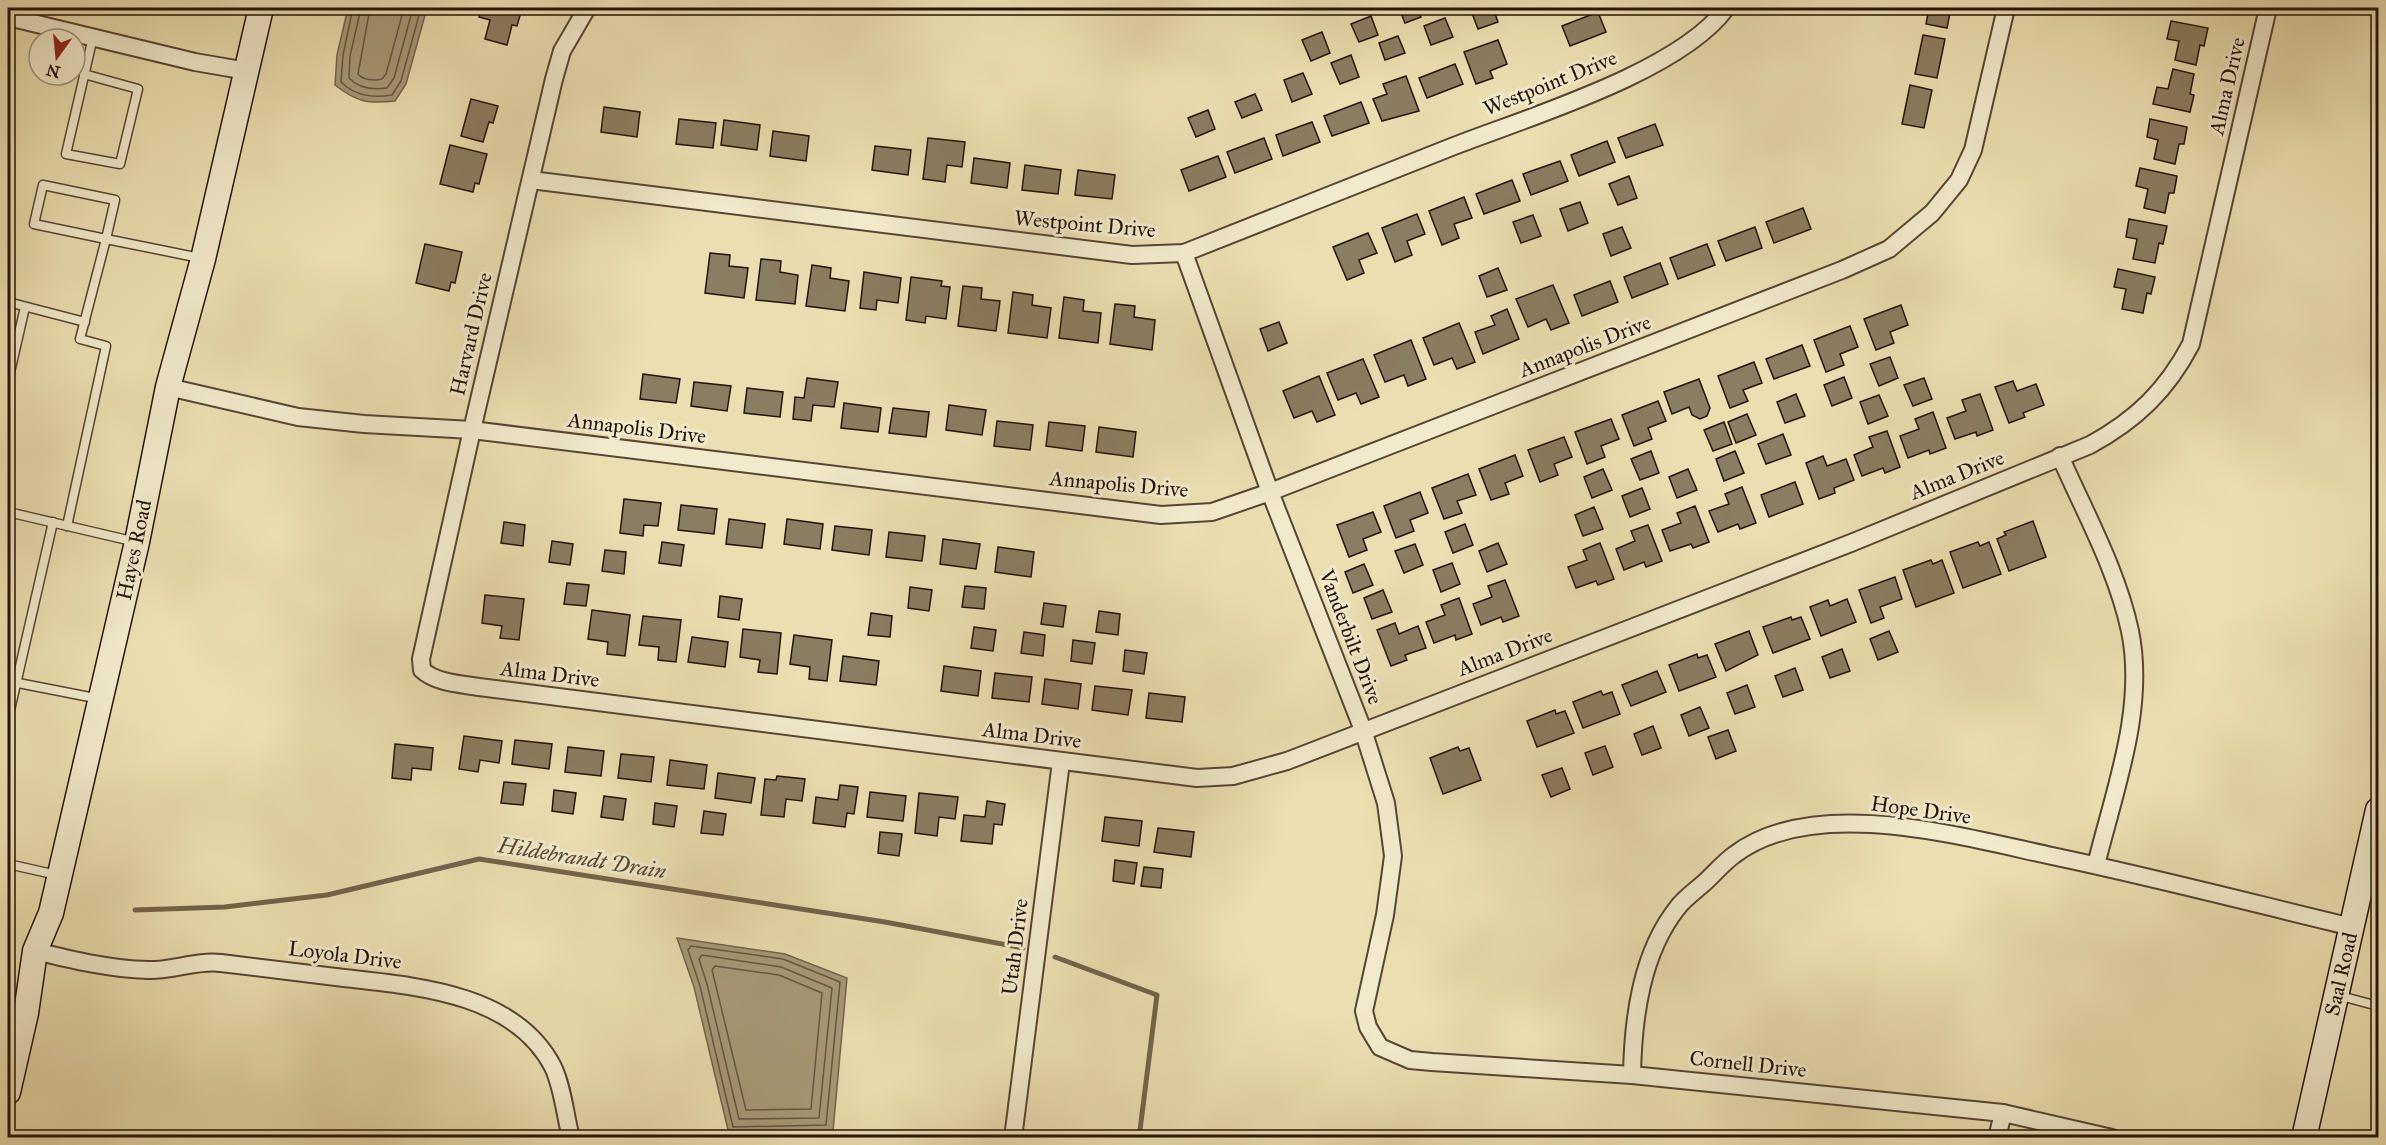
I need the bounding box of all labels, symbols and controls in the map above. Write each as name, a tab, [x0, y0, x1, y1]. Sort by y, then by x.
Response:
north arrow	[27, 27, 87, 87]
street label: Alma Drive	[2203, 34, 2251, 138]
street label: Westpoint Drive	[1479, 44, 1621, 122]
text: N	[44, 60, 62, 82]
street label: Westpoint Drive	[1013, 205, 1157, 243]
street label: Harvard Drive	[444, 270, 498, 398]
street label: Annapolis Drive	[1514, 309, 1655, 383]
street label: Annapolis Drive	[565, 406, 708, 449]
street label: Alma Drive	[1905, 444, 2008, 506]
street label: Annapolis Drive	[1048, 465, 1190, 503]
street label: Hayes Road	[111, 497, 157, 603]
street label: Vanderbilt Drive	[1313, 565, 1389, 708]
street label: Alma Drive	[1453, 622, 1556, 682]
street label: Alma Drive	[498, 655, 601, 693]
street label: Alma Drive	[980, 716, 1083, 754]
street label: Hope Drive	[1869, 790, 1973, 830]
water label: Hildebrandt Drain	[495, 831, 669, 885]
street label: Utah Drive	[996, 897, 1034, 997]
street label: Saal Road	[2319, 929, 2363, 1018]
street label: Loyola Drive	[287, 935, 403, 975]
street label: Cornell Drive	[1688, 1045, 1808, 1083]

